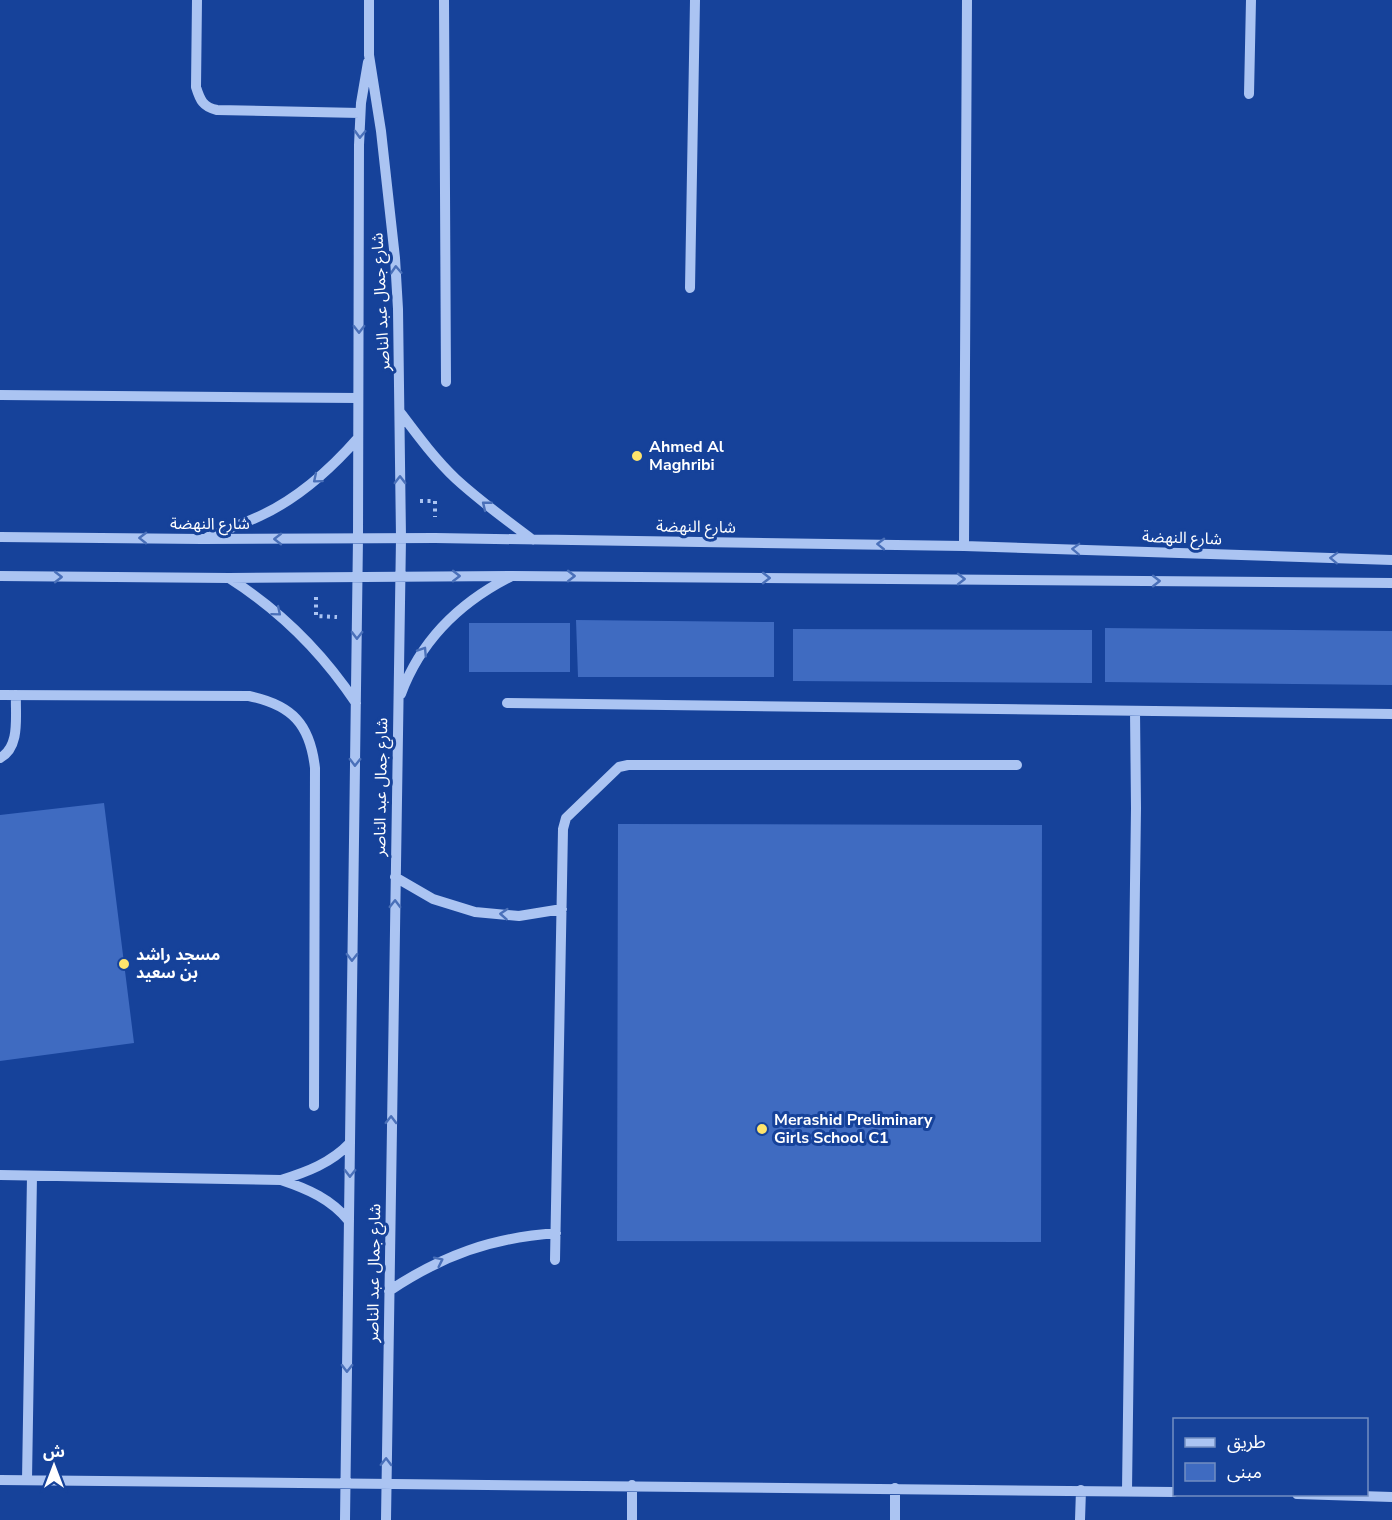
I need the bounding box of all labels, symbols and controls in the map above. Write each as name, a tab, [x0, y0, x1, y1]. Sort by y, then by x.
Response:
one-way arrow	[353, 130, 366, 139]
street label: شارع جمال عبد الناصر	[366, 232, 397, 373]
one-way arrow	[390, 265, 403, 274]
one-way arrow	[352, 325, 365, 334]
place label: Ahmed Al Maghribi	[649, 436, 724, 476]
marker: Ahmed Al Maghribi	[630, 449, 644, 463]
one-way arrow	[313, 472, 324, 483]
one-way arrow	[394, 475, 406, 484]
one-way arrow	[482, 501, 493, 512]
street label: شارع النهضة	[170, 513, 250, 536]
street label: شارع النهضة	[656, 515, 736, 540]
street label: شارع النهضة	[1142, 526, 1222, 551]
one-way arrow	[139, 532, 148, 545]
one-way arrow	[274, 533, 283, 545]
one-way arrow	[876, 538, 885, 551]
one-way arrow	[1071, 543, 1080, 556]
one-way arrow	[1329, 551, 1338, 564]
one-way arrow	[452, 570, 461, 582]
one-way arrow	[567, 570, 576, 582]
one-way arrow	[54, 571, 63, 583]
one-way arrow	[762, 572, 771, 584]
one-way arrow	[957, 573, 966, 585]
one-way arrow	[1152, 575, 1161, 587]
one-way arrow	[270, 605, 281, 616]
one-way arrow	[350, 631, 363, 640]
one-way arrow	[416, 647, 427, 658]
street label: شارع جمال عبد الناصر	[369, 717, 394, 858]
one-way arrow	[349, 757, 361, 766]
one-way arrow	[388, 899, 401, 908]
one-way arrow	[499, 908, 508, 921]
place label: مسجد راشد بن سعيد	[136, 944, 220, 984]
one-way arrow	[346, 952, 359, 961]
marker: مسجد راشد بن سعيد	[117, 957, 131, 971]
place label: Merashid Preliminary Girls School C1	[774, 1109, 933, 1149]
one-way arrow	[385, 1115, 398, 1124]
marker: Merashid Preliminary Girls School C1	[755, 1122, 769, 1136]
one-way arrow	[343, 1168, 356, 1177]
street label: شارع جمال عبد الناصر	[362, 1203, 387, 1344]
one-way arrow	[433, 1257, 444, 1269]
one-way arrow	[341, 1363, 353, 1372]
legend	[1173, 1418, 1368, 1496]
text: طريق	[1227, 1430, 1266, 1454]
north arrow	[24, 1436, 84, 1496]
text: ش	[43, 1441, 65, 1463]
one-way arrow	[380, 1457, 393, 1466]
text: مبنى	[1227, 1460, 1262, 1484]

